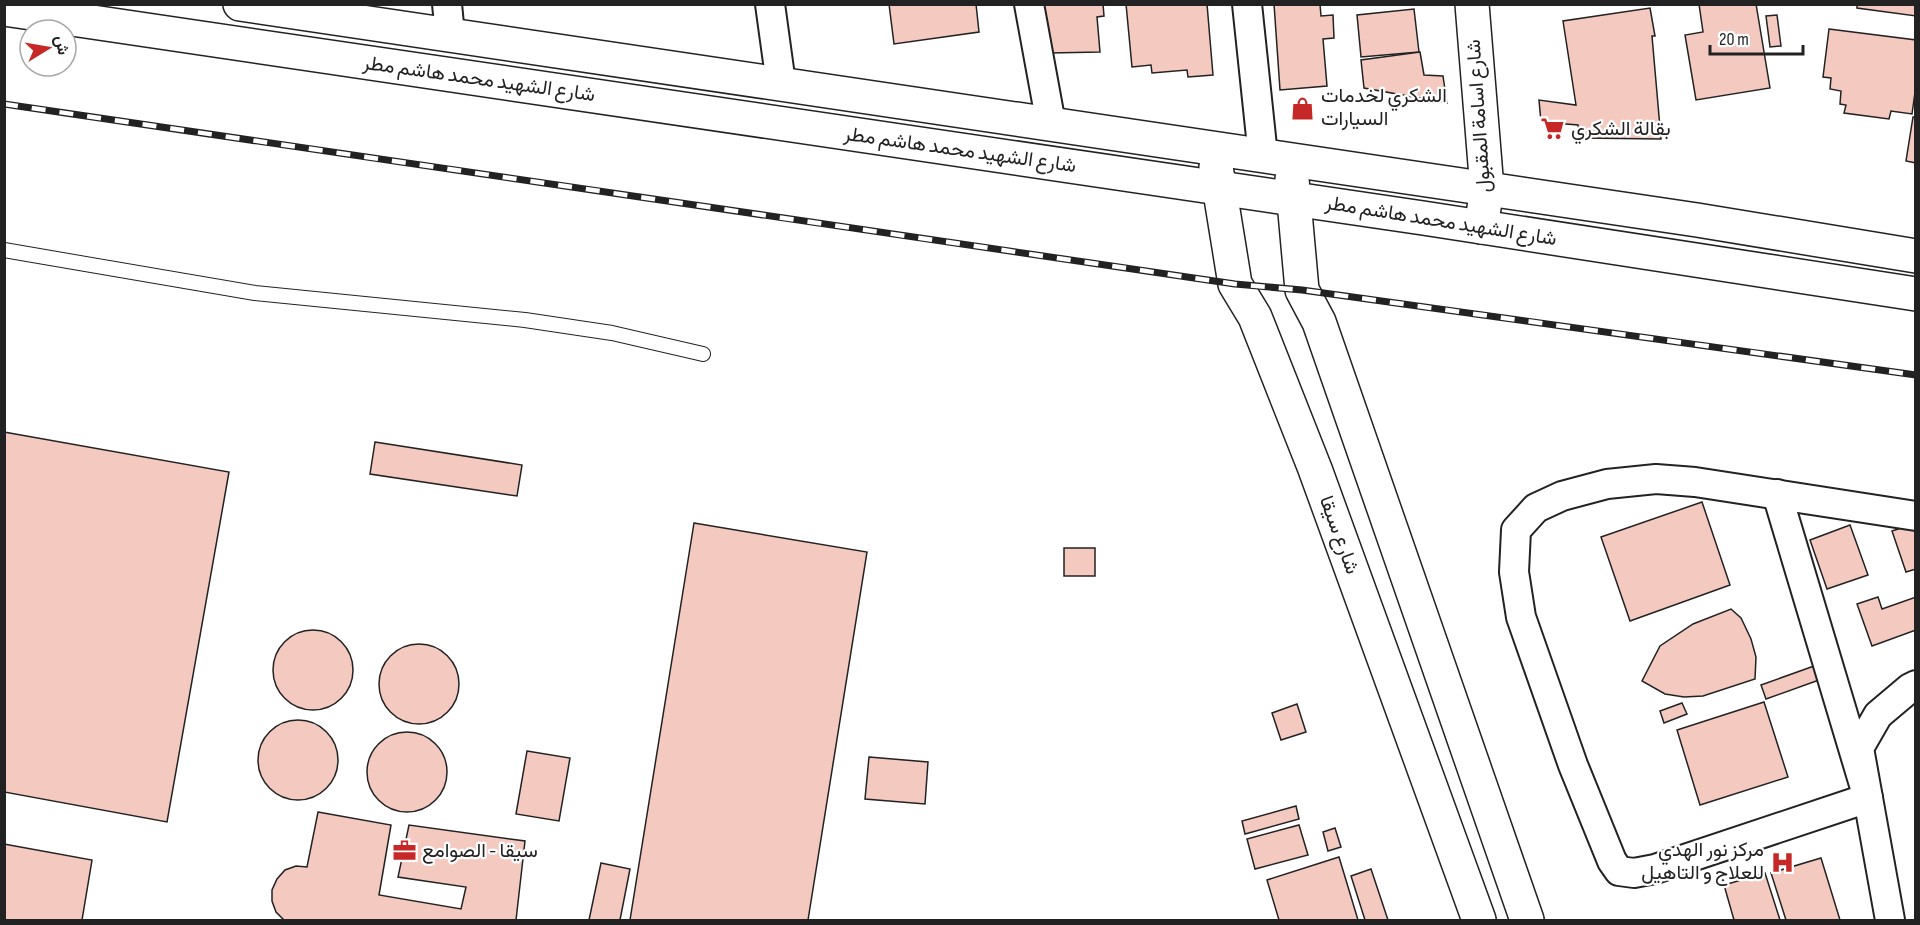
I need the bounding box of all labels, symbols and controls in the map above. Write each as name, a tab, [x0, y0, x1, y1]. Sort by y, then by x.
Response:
north arrow	[18, 18, 78, 78]
scale bar	[1710, 18, 1803, 56]
text: 20 m	[1719, 29, 1749, 50]
text: ش	[50, 34, 72, 57]
street label: شارع اسامة المقبول	[1462, 38, 1497, 194]
street label: شارع الشهيد محمد هاشم مطر	[360, 51, 597, 108]
place label: الشكري لخدمات السيارات	[1321, 84, 1447, 131]
shop icon: الشكري لخدمات السيارات	[1290, 95, 1316, 121]
supermarket icon: بقالة الشكري	[1540, 116, 1566, 142]
place label: بقالة الشكري	[1571, 117, 1671, 145]
street label: شارع الشهيد محمد هاشم مطر	[841, 122, 1078, 179]
street label: شارع الشهيد محمد هاشم مطر	[1322, 191, 1558, 252]
street label: شارع سيقا	[1313, 493, 1364, 578]
office icon: سيقا - الصوامع	[391, 838, 417, 864]
place label: مركز نور الهدي للعلاج و التاهيل	[1641, 838, 1764, 886]
place label: سيقا - الصوامع	[422, 839, 538, 864]
hospital icon: مركز نور الهدي للعلاج و التاهيل	[1769, 849, 1795, 875]

